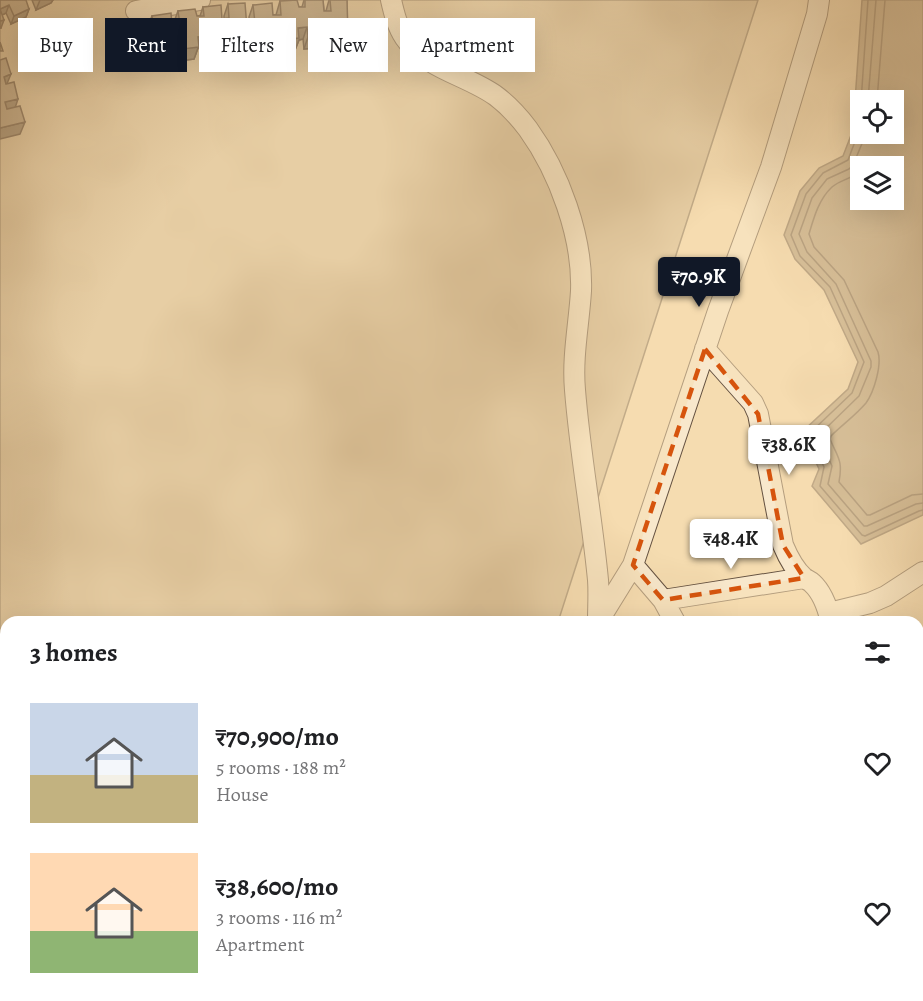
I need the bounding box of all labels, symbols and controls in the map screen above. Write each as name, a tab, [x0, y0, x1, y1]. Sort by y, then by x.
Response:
chip: Buy	[18, 18, 93, 72]
chip: Rent	[105, 18, 187, 72]
chip: Filters	[199, 18, 296, 72]
chip: New	[308, 18, 388, 72]
chip: Apartment	[400, 18, 535, 72]
map controls	[850, 90, 904, 210]
button: locate	[850, 90, 904, 144]
button: layers	[850, 156, 904, 210]
pin: ₹70.9K	[650, 257, 748, 308]
text: ₹70.9K	[672, 263, 726, 290]
pin: ₹38.6K	[740, 425, 838, 476]
text: ₹38.6K	[762, 431, 816, 458]
pin: ₹48.4K	[682, 519, 780, 570]
text: ₹48.4K	[704, 525, 758, 552]
text: 3 homes	[30, 635, 118, 670]
icon: filters	[861, 636, 894, 669]
text: ₹70,900/mo	[216, 719, 339, 754]
icon: home	[78, 727, 150, 799]
icon: heart	[861, 747, 894, 780]
text: 5 rooms · 188 m²	[216, 754, 346, 781]
text: House	[216, 781, 268, 808]
text: ₹38,600/mo	[216, 869, 338, 904]
icon: home	[78, 877, 150, 949]
icon: heart	[861, 897, 894, 930]
text: 3 rooms · 116 m²	[216, 904, 342, 931]
text: Apartment	[216, 931, 305, 958]

